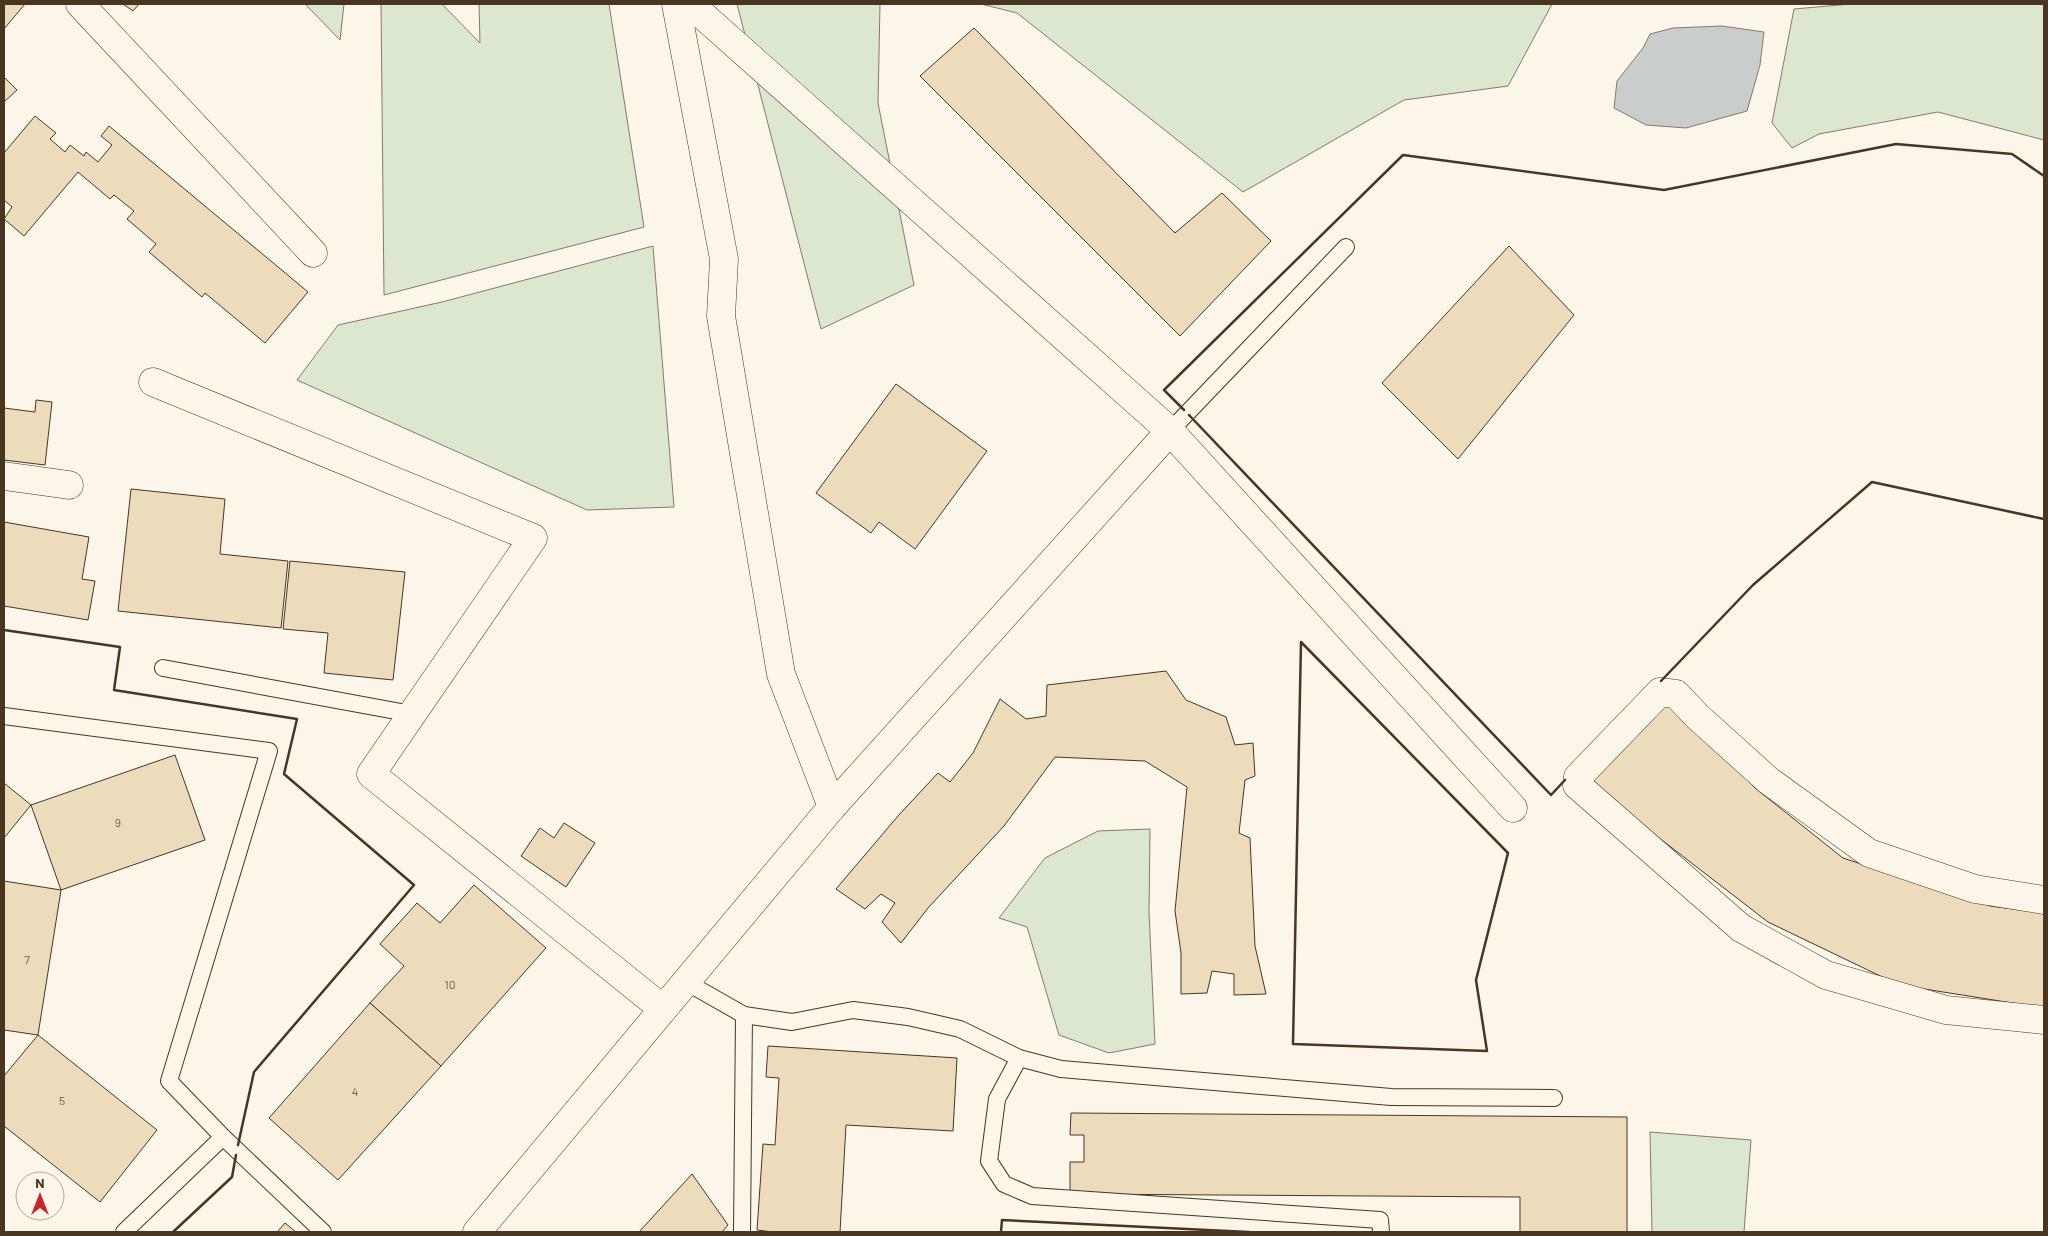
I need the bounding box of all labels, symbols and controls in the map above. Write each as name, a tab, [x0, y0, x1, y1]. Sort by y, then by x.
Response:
house number: 9	[115, 815, 121, 829]
house number: 7	[24, 952, 30, 966]
house number: 10	[445, 977, 455, 991]
house number: 4	[352, 1084, 358, 1098]
house number: 5	[59, 1093, 65, 1107]
north arrow	[15, 1171, 65, 1221]
text: N	[35, 1174, 45, 1191]

